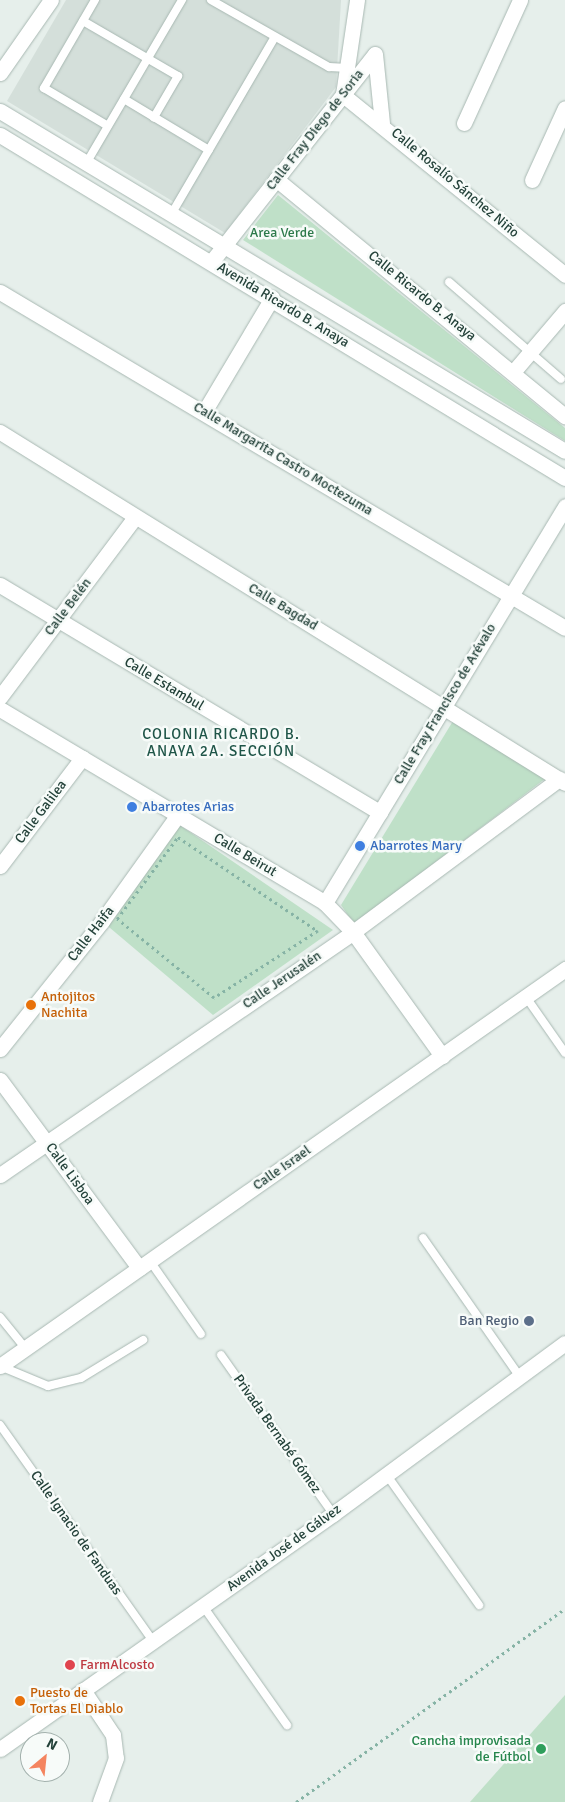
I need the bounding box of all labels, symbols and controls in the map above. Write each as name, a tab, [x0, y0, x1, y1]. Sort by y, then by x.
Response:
street label: Calle Fray Diego de Soria	[263, 66, 367, 194]
street label: Calle Rosalío Sánchez Niño	[388, 125, 522, 241]
park label: Area Verde	[250, 225, 314, 241]
street label: Calle Ricardo B. Anaya	[365, 247, 479, 345]
street label: Avenida Ricardo B. Anaya	[214, 259, 352, 351]
street label: Calle Margarita Castro Moctezuma	[190, 399, 376, 519]
street label: Calle Belén	[41, 575, 95, 639]
street label: Calle Bagdad	[245, 580, 321, 634]
street label: Calle Fray Francisco de Arévalo	[390, 620, 500, 788]
street label: Calle Estambul	[121, 654, 207, 714]
district label: COLONIA RICARDO B. ANAYA 2A. SECCIÓN	[140, 725, 302, 760]
street label: Calle Galilea	[12, 777, 70, 847]
place label: Abarrotes Arias	[142, 799, 234, 815]
marker: Abarrotes Arias	[126, 801, 138, 813]
street label: Calle Beirut	[210, 830, 280, 880]
place label: Abarrotes Mary	[370, 838, 462, 854]
marker: Abarrotes Mary	[354, 840, 366, 852]
street label: Calle Haifa	[64, 903, 118, 965]
street label: Calle Jerusalén	[239, 947, 325, 1013]
place label: Antojitos Nachita	[41, 989, 95, 1022]
marker: Antojitos Nachita	[25, 999, 37, 1011]
street label: Calle Lisboa	[42, 1140, 98, 1208]
street label: Calle Israel	[250, 1142, 314, 1194]
place label: Ban Regio	[459, 1313, 519, 1329]
marker: Ban Regio	[523, 1315, 535, 1327]
street label: Privada Bernabé Gómez	[230, 1371, 324, 1497]
street label: Calle Ignacio de Fanduas	[27, 1468, 125, 1598]
street label: Avenida José de Gálvez	[224, 1501, 344, 1595]
place label: FarmAlcosto	[80, 1657, 155, 1673]
marker: FarmAlcosto	[64, 1659, 76, 1671]
place label: Puesto de Tortas El Diablo	[30, 1685, 123, 1718]
marker: Puesto de Tortas El Diablo	[14, 1695, 26, 1707]
north arrow	[20, 1732, 70, 1782]
place label: Cancha improvisada de Fútbol	[411, 1733, 531, 1765]
text: N	[44, 1734, 60, 1754]
marker: Cancha improvisada de Fútbol	[535, 1743, 547, 1755]

